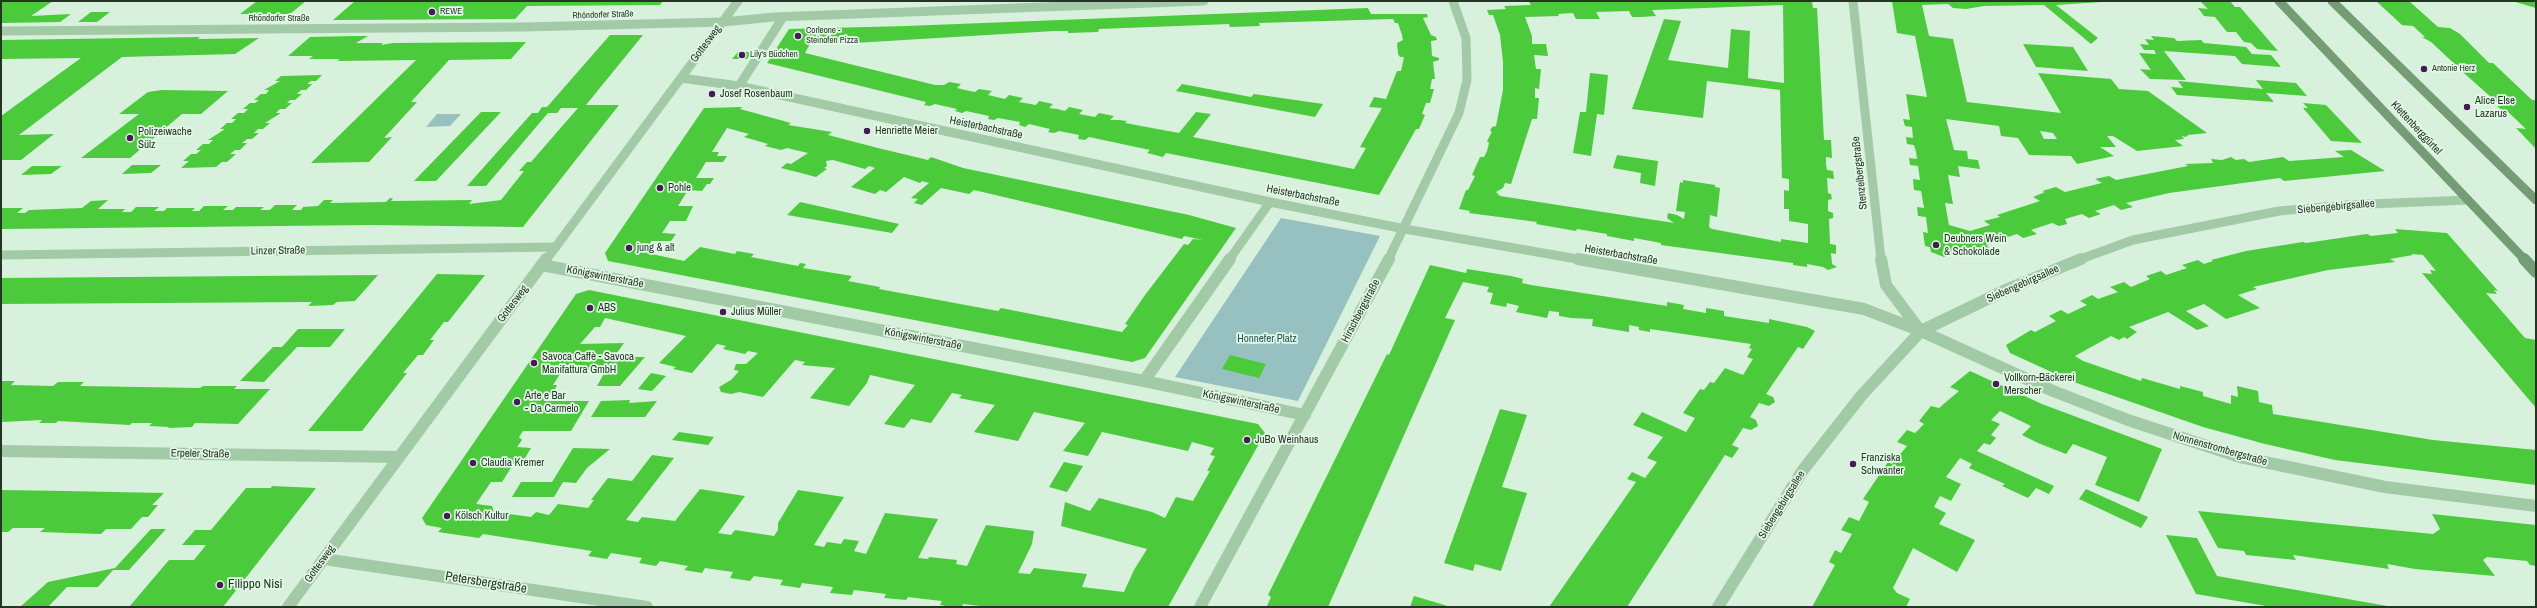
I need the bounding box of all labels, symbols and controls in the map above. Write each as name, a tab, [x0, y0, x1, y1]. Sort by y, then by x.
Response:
marker: REWE	[427, 7, 437, 17]
place label: REWE	[440, 7, 462, 17]
street label: Rhöndorfer Straße	[572, 9, 634, 21]
street label: Rhöndorfer Straße	[248, 14, 310, 24]
street label: Gottesweg	[688, 23, 724, 65]
place label: Corleone - Steinofen Pizza	[806, 26, 858, 47]
marker: Corleone - Steinofen Pizza	[793, 31, 803, 41]
marker: Lily's Büdchen	[737, 50, 747, 60]
place label: Lily's Büdchen	[750, 50, 798, 60]
marker: Antonie Herz	[2419, 64, 2429, 74]
place label: Antonie Herz	[2432, 64, 2475, 74]
place label: Josef Rosenbaum	[720, 87, 793, 101]
marker: Josef Rosenbaum	[707, 89, 717, 99]
place label: Alice Else Lazarus	[2475, 94, 2515, 120]
street label: Klettenberggürtel	[2388, 98, 2444, 158]
marker: Alice Else Lazarus	[2462, 102, 2472, 112]
street label: Heisterbachstraße	[948, 114, 1024, 142]
place label: Henriette Meier	[875, 124, 938, 138]
place label: Polizeiwache Sülz	[138, 125, 192, 151]
marker: Henriette Meier	[862, 126, 872, 136]
marker: Polizeiwache Sülz	[125, 133, 135, 143]
street label: Stenzelbergstraße	[1850, 136, 1870, 210]
place label: Pohle	[668, 181, 691, 195]
street label: Heisterbachstraße	[1265, 182, 1341, 210]
marker: Pohle	[655, 183, 665, 193]
street label: Siebengebirgsallee	[2297, 197, 2375, 217]
place label: Deubners Wein & Schokolade	[1944, 232, 2007, 258]
marker: Deubners Wein & Schokolade	[1931, 240, 1941, 250]
place label: jung & alt	[637, 241, 675, 255]
street label: Heisterbachstraße	[1583, 242, 1659, 268]
marker: jung & alt	[624, 243, 634, 253]
street label: Linzer Straße	[251, 244, 305, 258]
street label: Siebengebirgsallee	[1985, 262, 2061, 306]
street label: Königswinterstraße	[565, 263, 645, 291]
street label: Hirschbergstraße	[1339, 277, 1383, 345]
street label: Gottesweg	[495, 283, 531, 325]
place label: ABS	[598, 301, 616, 315]
marker: ABS	[585, 303, 595, 313]
place label: Julius Müller	[731, 305, 782, 319]
marker: Julius Müller	[718, 307, 728, 317]
street label: Königswinterstraße	[883, 325, 963, 353]
park label: Honnefer Platz	[1237, 332, 1297, 346]
place label: Savoca Caffè - Savoca Manifattura GmbH	[542, 350, 634, 376]
marker: Savoca Caffè - Savoca Manifattura GmbH	[529, 358, 539, 368]
place label: Vollkorn-Bäckerei Merscher	[2004, 371, 2075, 397]
marker: Vollkorn-Bäckerei Merscher	[1991, 379, 2001, 389]
street label: Königswinterstraße	[1201, 387, 1281, 417]
place label: Arte e Bar - Da Carmelo	[525, 389, 579, 415]
marker: Arte e Bar - Da Carmelo	[512, 397, 522, 407]
street label: Nonnenstrombergstraße	[2171, 429, 2269, 469]
place label: JuBo Weinhaus	[1255, 433, 1319, 447]
marker: JuBo Weinhaus	[1242, 435, 1252, 445]
street label: Erpeler Straße	[171, 447, 229, 461]
place label: Franziska Schwanter	[1861, 451, 1904, 477]
place label: Claudia Kremer	[481, 456, 544, 470]
marker: Claudia Kremer	[468, 458, 478, 468]
marker: Franziska Schwanter	[1848, 459, 1858, 469]
street label: Siebengebirgsallee	[1756, 469, 1808, 541]
place label: Kölsch Kultur	[455, 509, 508, 523]
marker: Kölsch Kultur	[442, 511, 452, 521]
street label: Gottesweg	[302, 543, 338, 585]
street label: Petersbergstraße	[444, 569, 528, 597]
place label: Filippo Nisi	[228, 577, 283, 593]
marker: Filippo Nisi	[215, 580, 225, 590]

